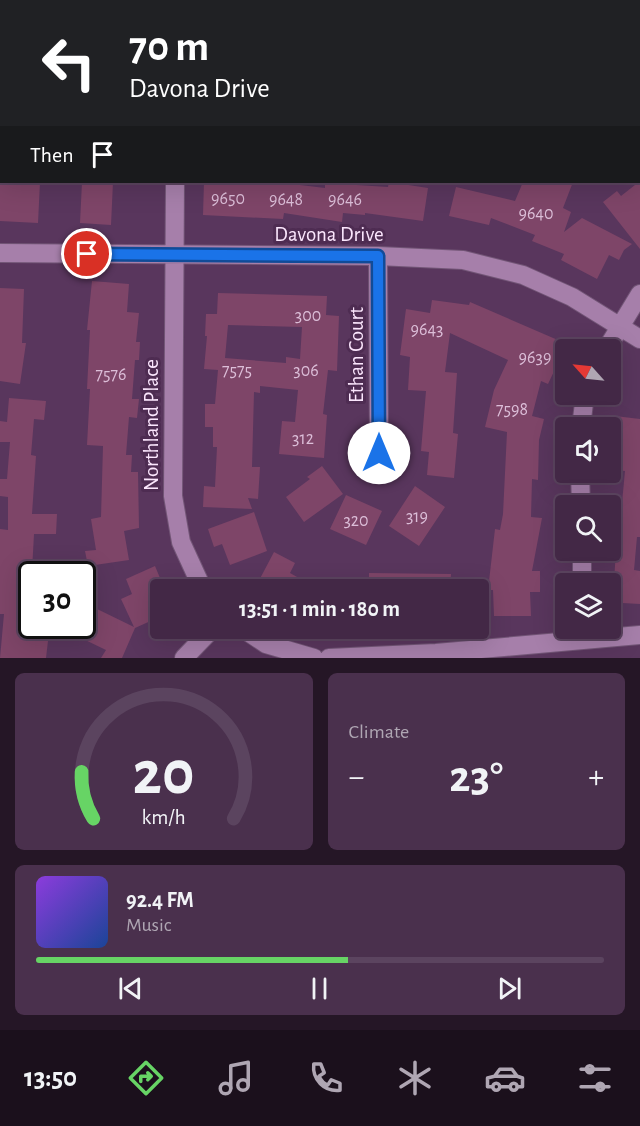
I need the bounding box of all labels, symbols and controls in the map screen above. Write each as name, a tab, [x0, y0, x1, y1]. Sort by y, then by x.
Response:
icon: left	[30, 24, 108, 102]
text: 70 m	[129, 26, 209, 68]
text: Davona Drive	[129, 75, 270, 102]
icon: arrive	[86, 138, 119, 171]
text: Then	[30, 144, 74, 166]
house number: 9650	[211, 190, 245, 208]
house number: 9648	[269, 191, 303, 209]
house number: 9646	[328, 191, 362, 209]
house number: 9640	[518, 205, 554, 223]
street label: Davona Drive	[274, 224, 384, 245]
pin	[61, 228, 112, 279]
icon: arrive	[70, 237, 103, 270]
house number: 300	[295, 307, 321, 325]
street label: Ethan Court	[346, 307, 367, 403]
house number: 9643	[411, 321, 444, 339]
north arrow	[555, 339, 621, 405]
map controls	[555, 339, 621, 639]
house number: 9639	[519, 349, 551, 367]
street label: Northland Place	[141, 359, 162, 491]
house number: 7575	[222, 362, 252, 380]
house number: 306	[293, 362, 319, 380]
house number: 7576	[96, 366, 127, 384]
house number: 7598	[496, 401, 528, 419]
button: sound	[555, 417, 621, 483]
position arrow	[347, 421, 411, 485]
house number: 312	[292, 430, 314, 448]
button: search	[555, 495, 621, 561]
house number: 319	[406, 508, 428, 526]
house number: 320	[343, 512, 369, 530]
speed limit sign: 30	[18, 561, 96, 639]
button: layers	[555, 573, 621, 639]
text: 13:51 · 1 min · 180 m	[239, 598, 400, 620]
text: Climate	[349, 722, 409, 742]
text: 20	[133, 743, 195, 805]
text: 23°	[449, 755, 503, 800]
text: −	[349, 761, 364, 794]
text: +	[588, 761, 604, 794]
text: km/h	[142, 807, 186, 828]
text: 92.4 FM	[126, 889, 194, 911]
text: Music	[126, 915, 172, 935]
icon: previous	[114, 972, 147, 1005]
icon: pause	[303, 972, 336, 1005]
icon: next	[493, 972, 526, 1005]
icon: directions	[125, 1057, 167, 1099]
icon: music	[215, 1057, 257, 1099]
icon: phone	[305, 1057, 347, 1099]
icon: climate	[394, 1057, 436, 1099]
icon: car	[484, 1057, 526, 1099]
icon: filters	[574, 1057, 616, 1099]
text: 13:50	[24, 1064, 77, 1091]

